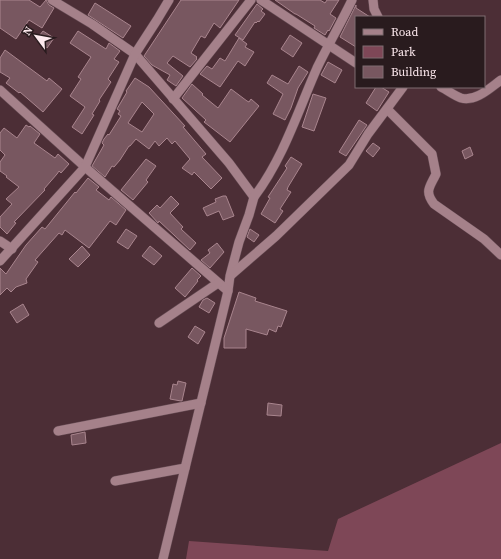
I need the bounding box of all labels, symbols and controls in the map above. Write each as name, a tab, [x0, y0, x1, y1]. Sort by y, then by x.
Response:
north arrow	[16, 16, 56, 56]
legend	[355, 16, 485, 88]
text: N	[19, 24, 36, 38]
text: Road	[391, 24, 418, 40]
text: Park	[391, 44, 416, 60]
text: Building	[391, 64, 436, 80]

